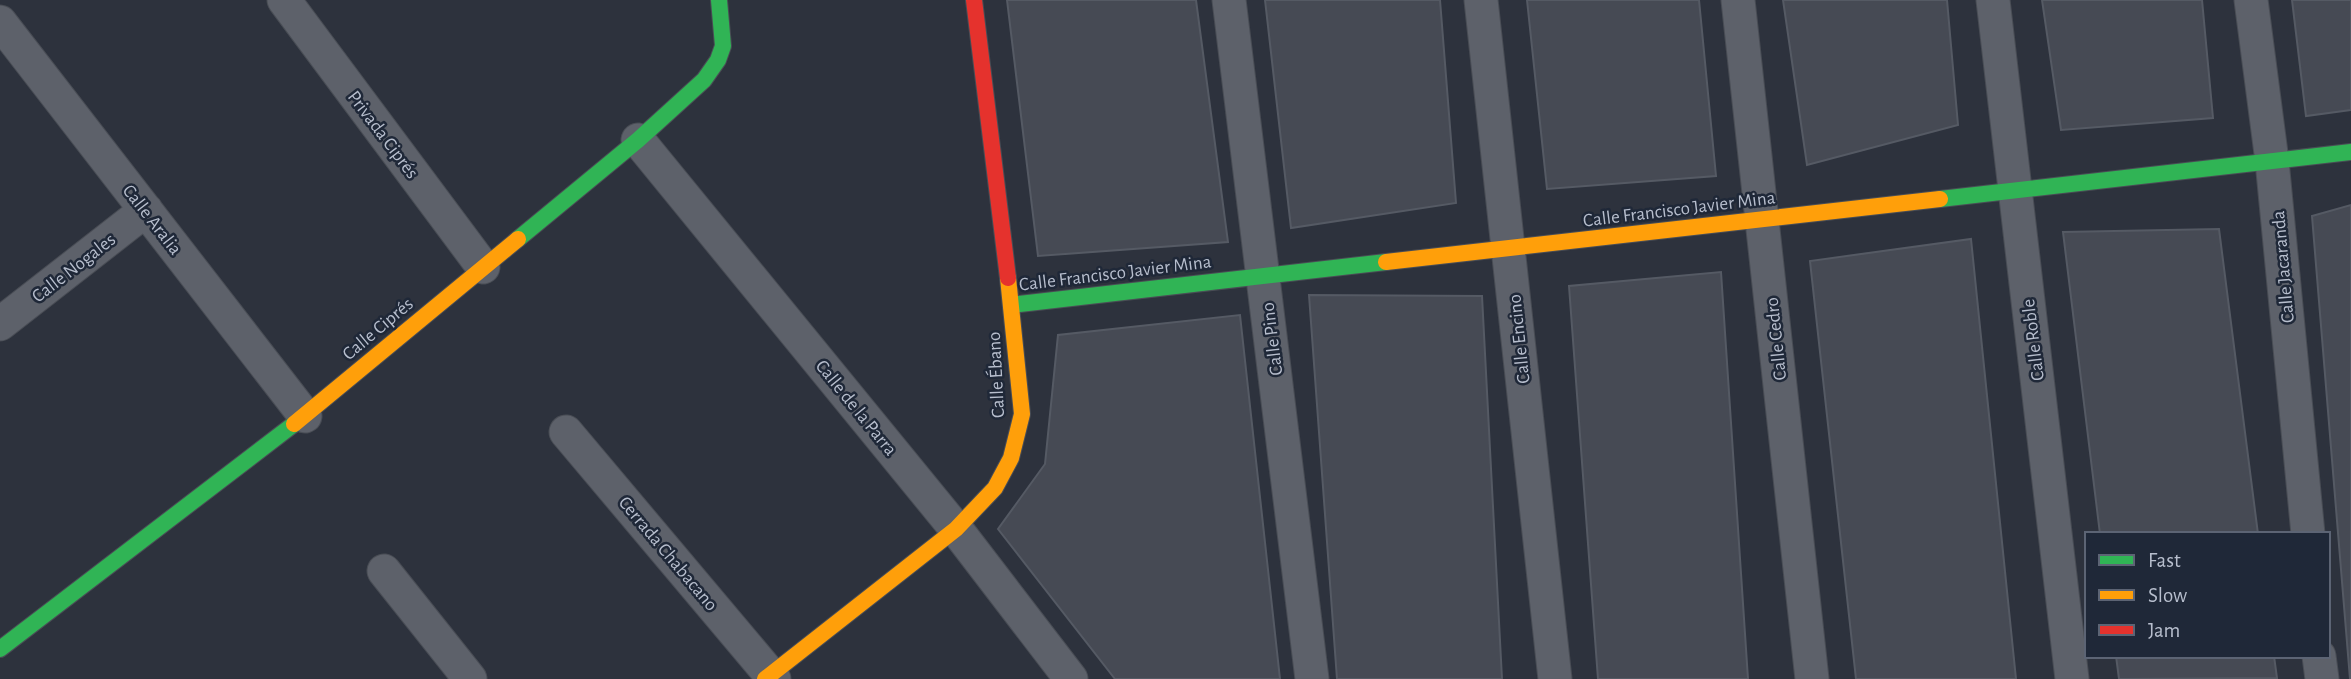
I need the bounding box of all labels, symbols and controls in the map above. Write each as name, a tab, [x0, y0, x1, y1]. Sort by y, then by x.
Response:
street label: Privada Ciprés	[344, 87, 422, 182]
street label: Calle Aralia	[119, 181, 185, 259]
street label: Calle Francisco Javier Mina	[1582, 188, 1777, 231]
street label: Calle Jacaranda	[2269, 210, 2298, 324]
street label: Calle Nogales	[29, 230, 119, 306]
street label: Calle Francisco Javier Mina	[1018, 252, 1213, 295]
street label: Calle Encino	[1505, 293, 1534, 384]
street label: Calle Ciprés	[339, 294, 417, 364]
street label: Calle Cedro	[1763, 296, 1790, 381]
street label: Calle Roble	[2019, 298, 2048, 382]
street label: Calle Pino	[1259, 301, 1286, 376]
street label: Calle Ébano	[983, 331, 1008, 419]
street label: Calle de la Parra	[812, 356, 900, 460]
street label: Cerrada Chabacano	[615, 493, 721, 615]
legend	[2085, 532, 2330, 658]
text: Fast	[2148, 550, 2181, 571]
text: Slow	[2148, 585, 2187, 606]
text: Jam	[2148, 620, 2180, 641]

